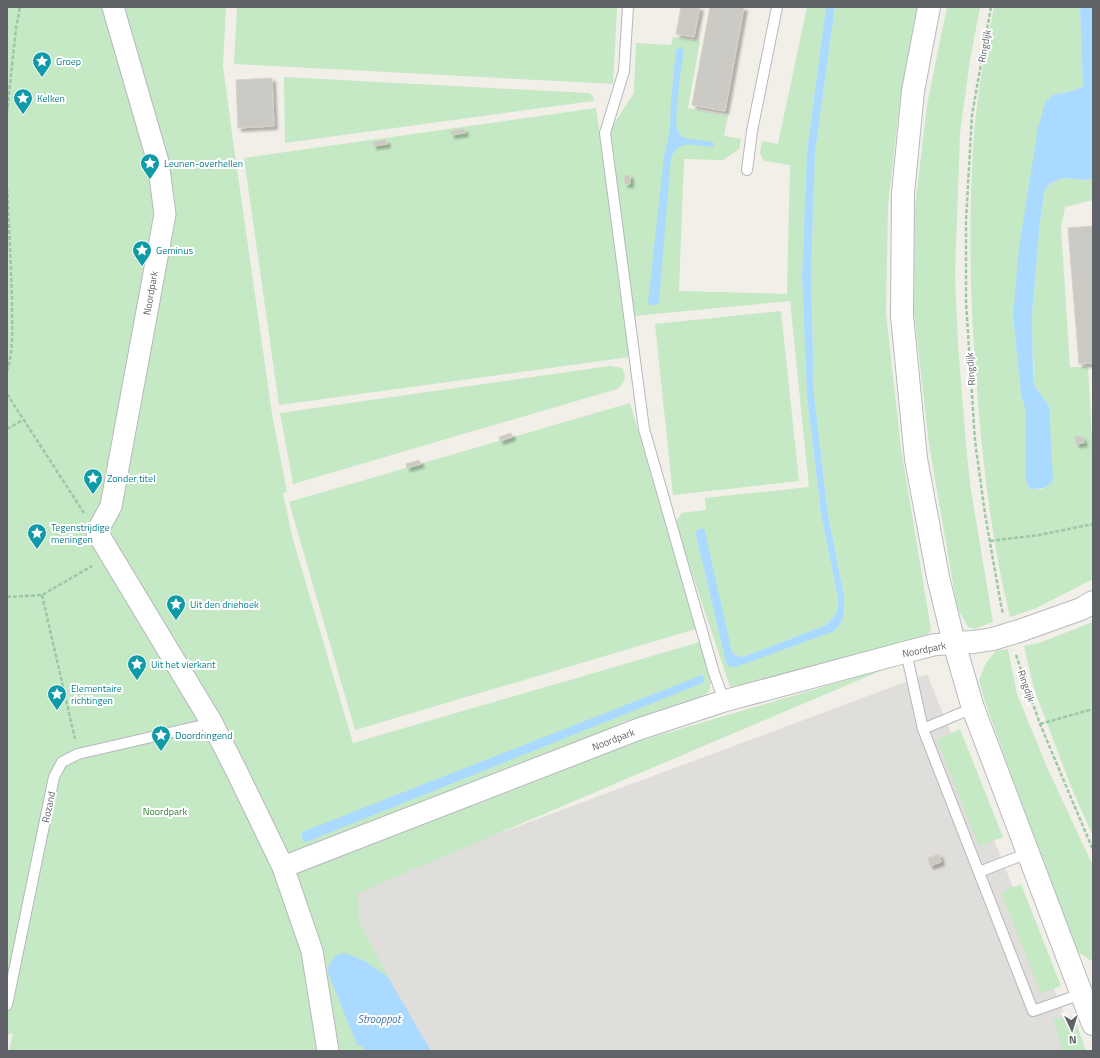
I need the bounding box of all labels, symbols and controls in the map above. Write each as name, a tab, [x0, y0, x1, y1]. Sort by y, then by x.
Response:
street label: Ringdijk	[974, 28, 995, 64]
place icon: Groep	[31, 50, 53, 78]
place label: Groep	[56, 54, 81, 69]
place icon: Kelken	[12, 87, 34, 115]
place label: Kelken	[37, 91, 65, 106]
place icon: Leunen-overhellen	[139, 152, 161, 180]
place label: Leunen-overhellen	[164, 156, 243, 171]
place icon: Geminus	[131, 239, 153, 267]
place label: Geminus	[156, 243, 193, 258]
street label: Noordpark	[139, 270, 162, 316]
street label: Ringdijk	[962, 352, 979, 386]
place icon: Zonder titel	[82, 467, 104, 495]
place label: Zonder titel	[107, 471, 155, 486]
place label: Tegenstrijdige meningen	[51, 520, 110, 547]
place icon: Tegenstrijdige meningen	[26, 522, 48, 550]
place icon: Uit den driehoek	[165, 593, 187, 621]
place label: Uit den driehoek	[190, 597, 259, 612]
street label: Noordpark	[901, 638, 948, 661]
place icon: Uit het vierkant	[126, 653, 148, 681]
place label: Uit het vierkant	[151, 657, 216, 672]
street label: Ringdijk	[1014, 668, 1039, 705]
place label: Elementaire richtingen	[71, 681, 122, 708]
place icon: Elementaire richtingen	[46, 683, 68, 711]
place icon: Doordringend	[150, 724, 172, 752]
street label: Noordpark	[590, 724, 637, 754]
place label: Doordringend	[175, 728, 233, 743]
street label: Rozand	[38, 790, 59, 824]
park label: Noordpark	[143, 804, 187, 819]
north arrow	[1052, 1010, 1092, 1050]
water label: Strooppot	[357, 1011, 402, 1027]
text: N	[1068, 1032, 1077, 1048]

